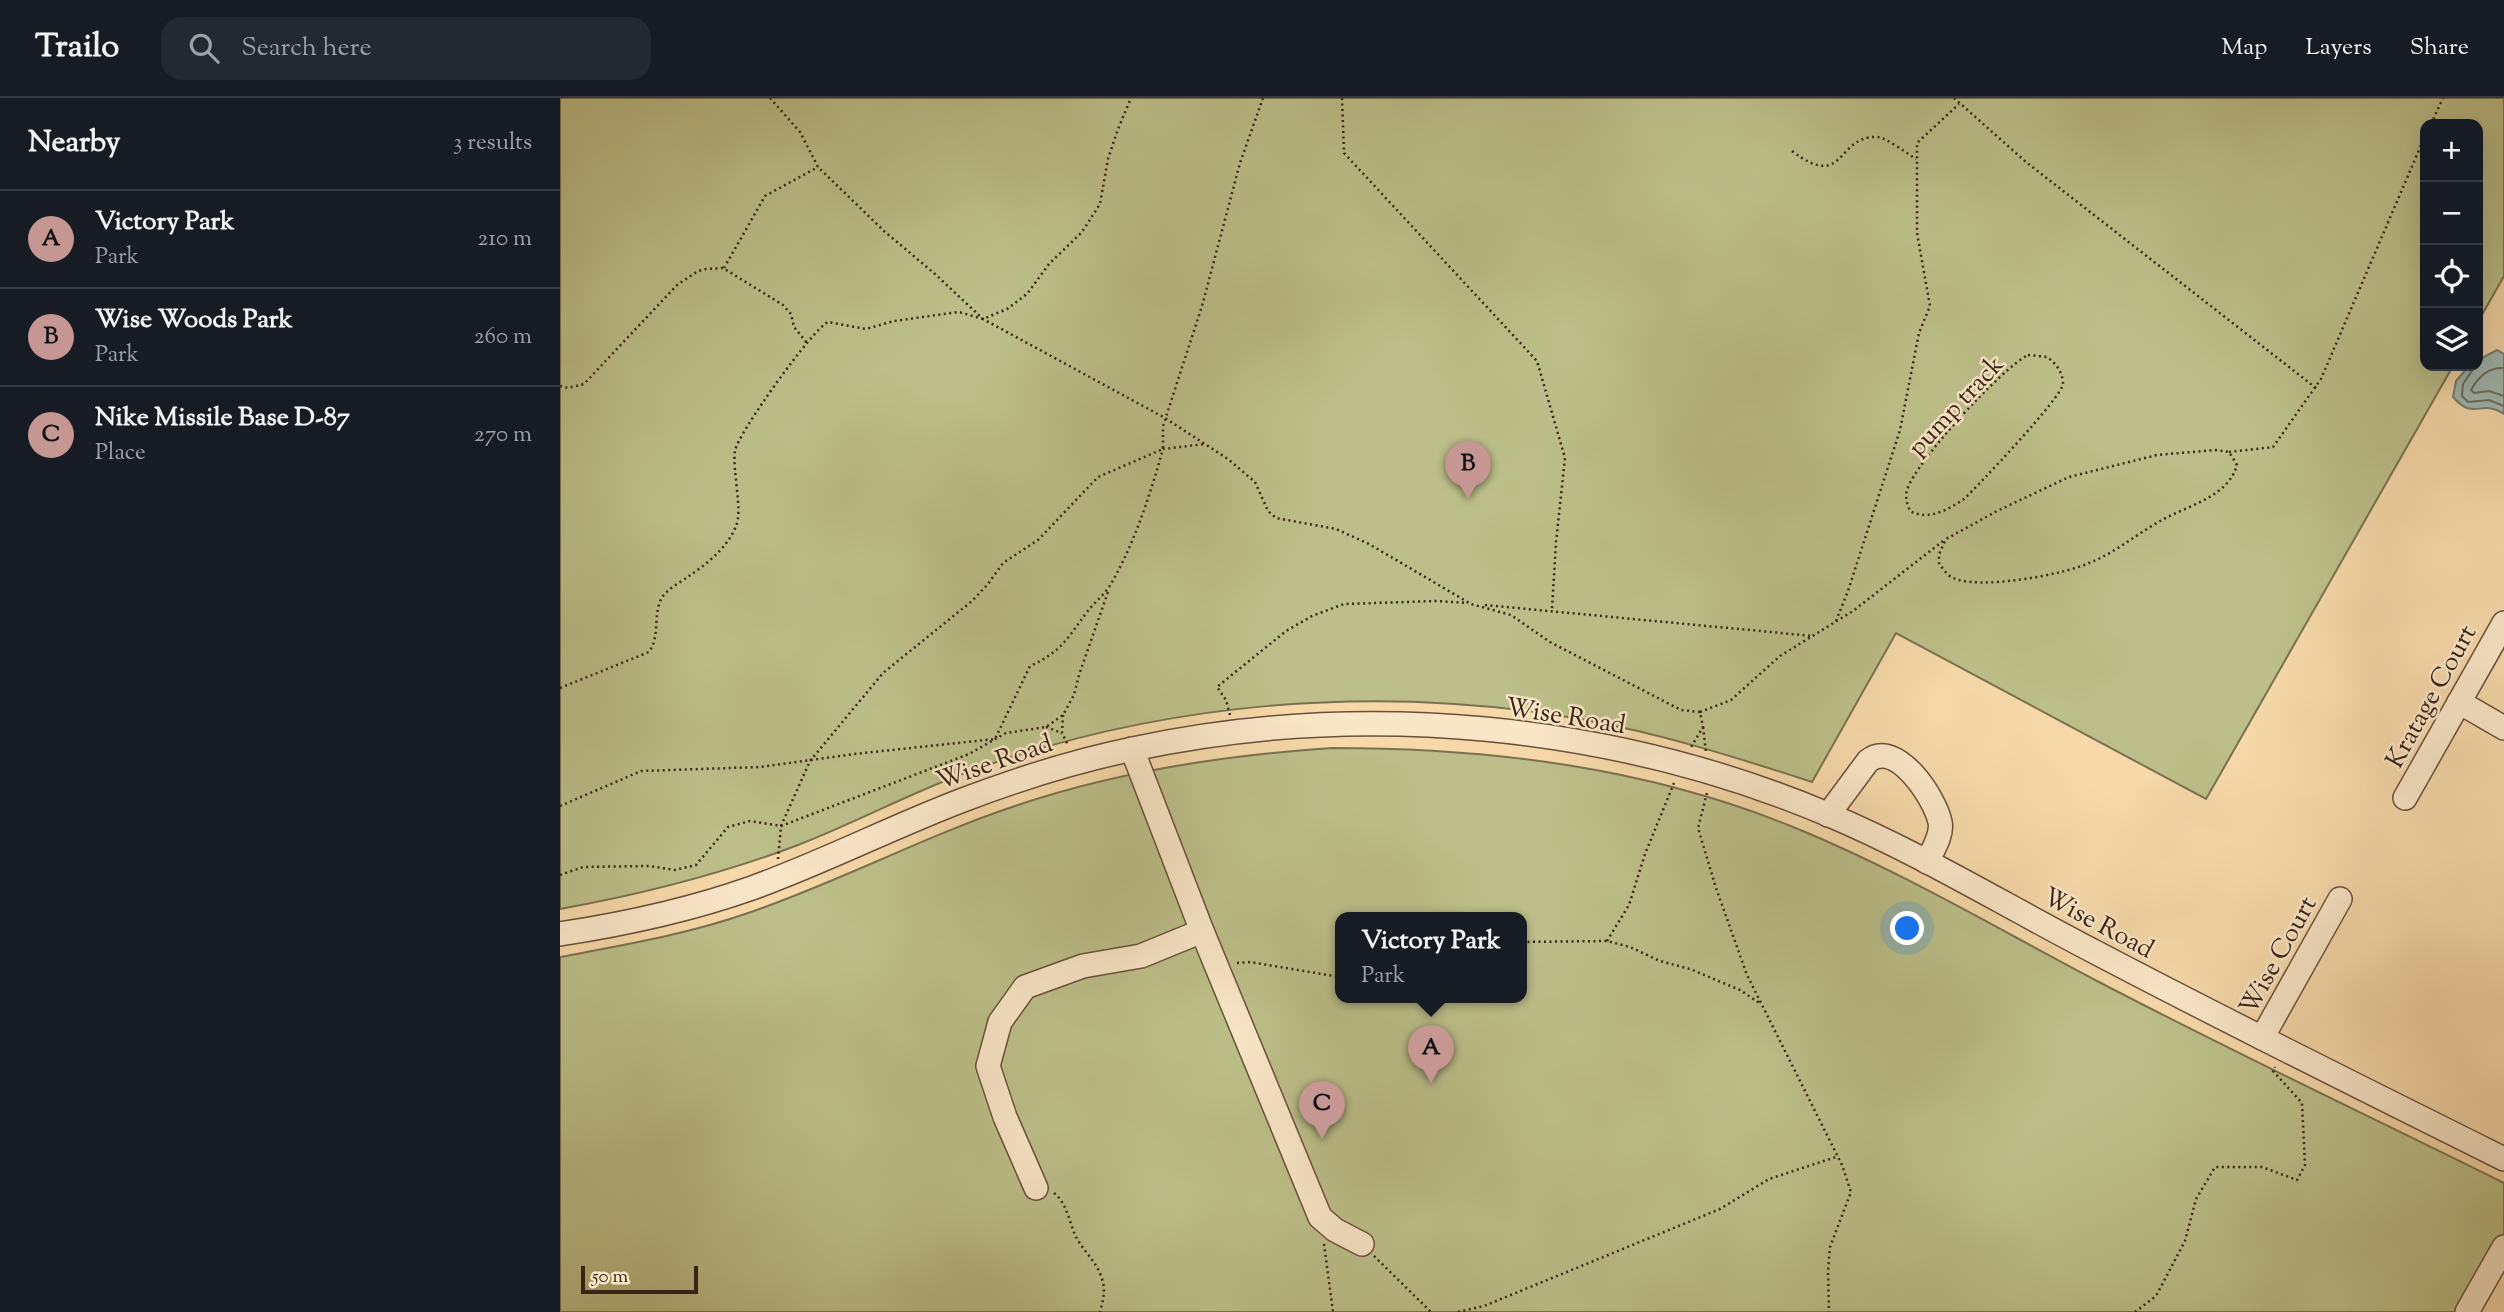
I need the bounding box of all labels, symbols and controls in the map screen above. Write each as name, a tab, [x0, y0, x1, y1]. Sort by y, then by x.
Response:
search box	[161, 17, 651, 80]
text: Trailo	[35, 24, 119, 72]
icon: search	[185, 29, 223, 67]
text: Search here	[241, 30, 372, 67]
text: Map	[2221, 31, 2267, 65]
text: Layers	[2305, 31, 2372, 65]
text: Share	[2410, 31, 2469, 65]
map controls	[2420, 119, 2483, 371]
button: +	[2420, 119, 2483, 182]
text: Nearby	[28, 122, 120, 165]
text: 3 results	[453, 127, 532, 160]
button: −	[2420, 182, 2483, 245]
text: Victory Park	[95, 204, 234, 241]
text: A	[42, 223, 60, 256]
text: 210 m	[478, 223, 532, 256]
text: Park	[95, 241, 139, 274]
button: locate	[2420, 245, 2483, 308]
text: Wise Woods Park	[95, 302, 293, 339]
button: layers	[2420, 308, 2483, 371]
text: B	[44, 321, 58, 354]
text: 260 m	[474, 321, 532, 354]
text: Park	[95, 339, 139, 372]
street label: pump track	[1900, 348, 2014, 466]
text: Nike Missile Base D-87	[95, 400, 350, 437]
text: C	[42, 419, 60, 452]
text: 270 m	[474, 419, 532, 452]
text: Place	[95, 437, 146, 470]
pin: B	[1445, 441, 1491, 499]
street label: Kratage Court	[2378, 619, 2487, 776]
street label: Wise Road	[1503, 690, 1629, 745]
street label: Wise Road	[932, 726, 1058, 801]
street label: Wise Road	[2036, 879, 2160, 969]
street label: Wise Court	[2231, 890, 2327, 1022]
your location	[1890, 911, 1924, 945]
popup	[1335, 912, 1527, 1003]
text: Victory Park	[1361, 923, 1501, 960]
text: Park	[1361, 960, 1405, 993]
pin: A	[1408, 1025, 1454, 1083]
pin: C	[1299, 1081, 1345, 1139]
scale bar	[581, 1263, 698, 1295]
text: 50 m	[592, 1264, 628, 1291]

